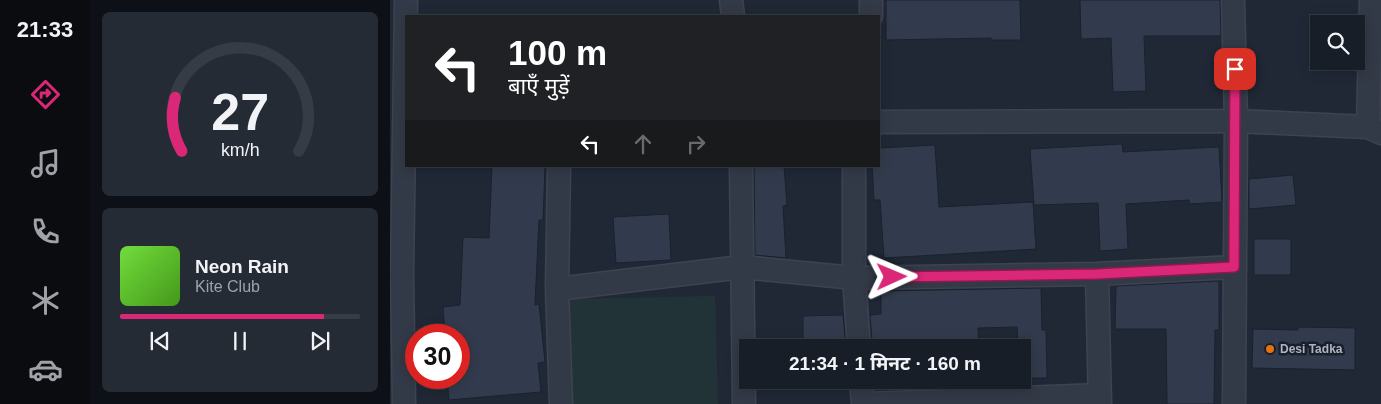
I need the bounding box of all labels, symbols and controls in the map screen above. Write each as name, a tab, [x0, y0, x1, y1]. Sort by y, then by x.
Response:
map controls	[1310, 15, 1365, 70]
button: search	[1310, 15, 1365, 70]
text: 21:33	[17, 17, 73, 42]
text: 100 m	[508, 33, 607, 72]
icon: left	[425, 35, 490, 100]
pin	[1214, 48, 1256, 90]
icon: arrive	[1221, 55, 1249, 83]
text: बाएँ मुड़ें	[508, 74, 569, 99]
icon: directions	[28, 77, 63, 112]
text: 27	[211, 83, 269, 141]
icon: left	[576, 130, 604, 158]
icon: ahead	[629, 130, 657, 158]
icon: right	[682, 130, 710, 158]
text: km/h	[221, 140, 259, 160]
icon: music	[28, 146, 63, 181]
icon: phone	[28, 214, 63, 249]
position arrow	[865, 250, 917, 302]
text: Neon Rain	[195, 256, 289, 277]
text: Kite Club	[195, 278, 260, 295]
icon: climate	[28, 283, 63, 318]
speed limit sign: 30	[405, 324, 470, 389]
icon: previous	[146, 327, 174, 355]
icon: pause	[226, 327, 254, 355]
icon: next	[306, 327, 334, 355]
place label: Desi Tadka	[1280, 342, 1343, 356]
marker: Desi Tadka	[1264, 343, 1276, 355]
icon: car	[28, 352, 63, 387]
text: 21:34 · 1 मिनट · 160 m	[789, 353, 981, 374]

